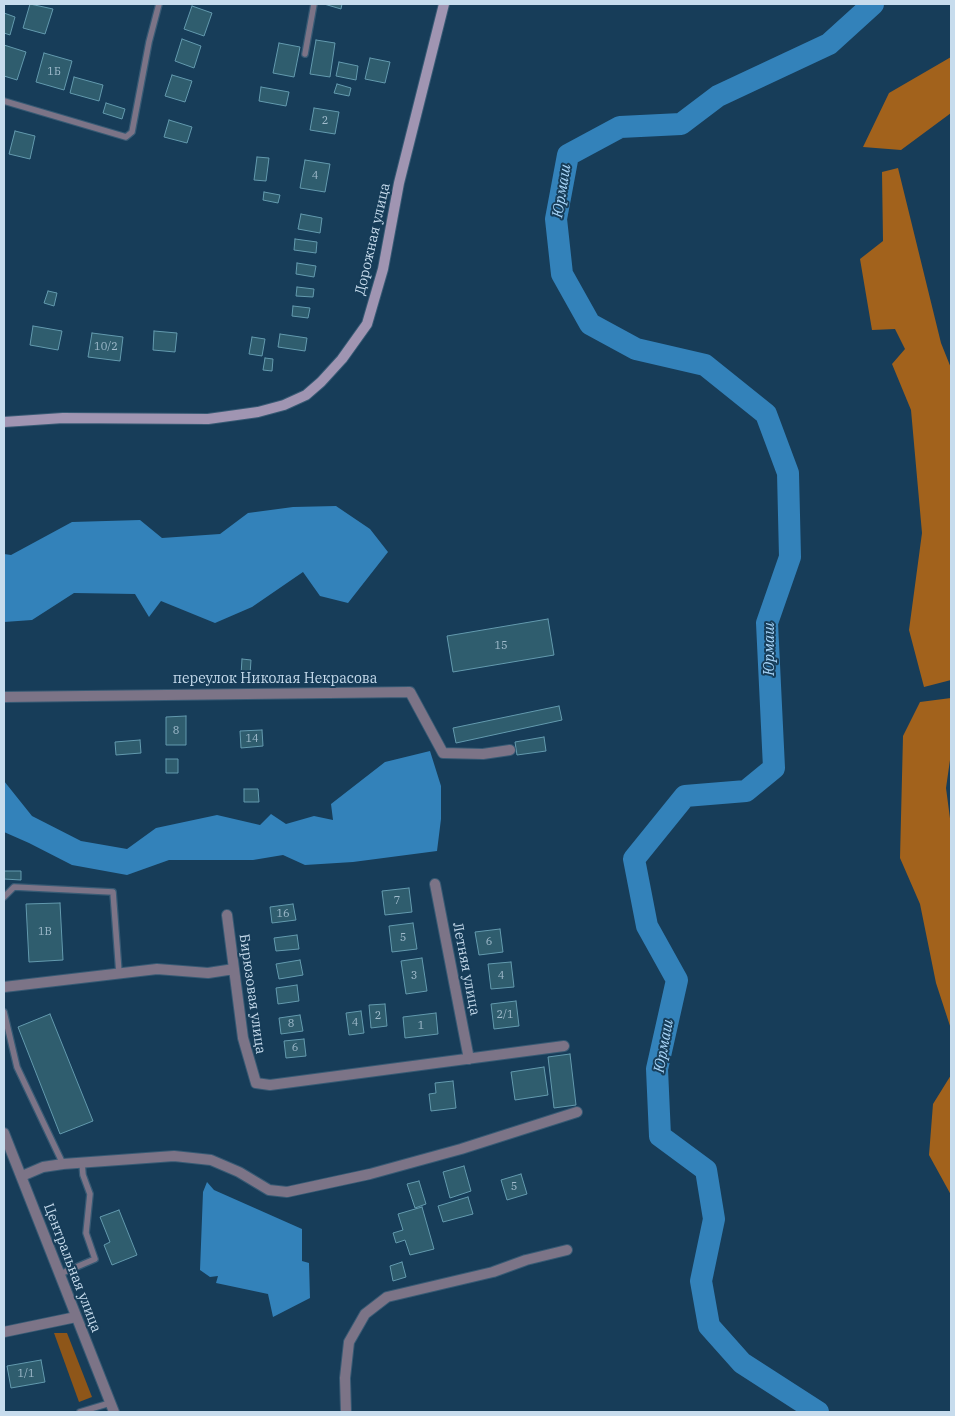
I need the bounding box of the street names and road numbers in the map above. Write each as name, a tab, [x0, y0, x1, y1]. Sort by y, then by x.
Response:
street label: Дорожная улица	[352, 181, 394, 297]
street label: переулок Николая Некрасова	[173, 671, 377, 687]
street label: Летняя улица	[449, 921, 483, 1017]
street label: Бирюзовая улица	[235, 933, 269, 1055]
street label: Центральная улица	[40, 1201, 104, 1335]

